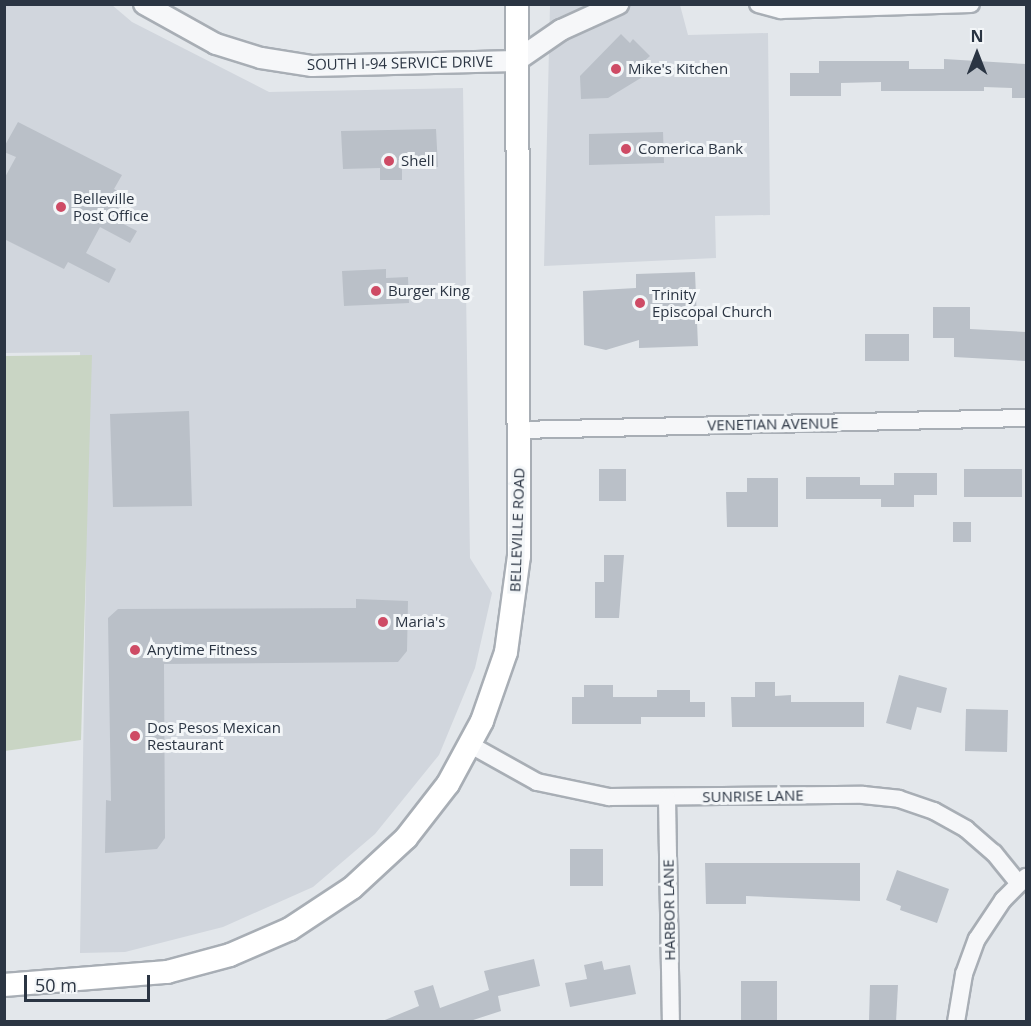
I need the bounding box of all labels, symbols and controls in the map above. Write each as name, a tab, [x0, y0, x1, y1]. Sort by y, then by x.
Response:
north arrow	[947, 24, 1007, 84]
text: N	[970, 25, 984, 47]
street label: SOUTH I-94 SERVICE DRIVE	[307, 52, 493, 74]
place label: Mike's Kitchen	[628, 60, 728, 78]
marker: Mike's Kitchen	[609, 62, 623, 76]
place label: Comerica Bank	[638, 140, 743, 158]
marker: Comerica Bank	[619, 142, 633, 156]
place label: Shell	[401, 152, 434, 170]
marker: Shell	[382, 154, 396, 168]
place label: Belleville Post Office	[73, 189, 149, 224]
marker: Belleville Post Office	[54, 200, 68, 214]
place label: Burger King	[388, 282, 470, 300]
marker: Burger King	[369, 284, 383, 298]
place label: Trinity Episcopal Church	[652, 285, 772, 320]
marker: Trinity Episcopal Church	[633, 296, 647, 310]
street label: VENETIAN AVENUE	[707, 414, 839, 434]
street label: BELLEVILLE ROAD	[506, 468, 528, 592]
place label: Maria's	[395, 613, 446, 631]
marker: Maria's	[376, 615, 390, 629]
place label: Anytime Fitness	[147, 641, 257, 659]
marker: Anytime Fitness	[128, 643, 142, 657]
place label: Dos Pesos Mexican Restaurant	[147, 718, 281, 753]
marker: Dos Pesos Mexican Restaurant	[128, 729, 142, 743]
street label: SUNRISE LANE	[702, 786, 804, 806]
street label: HARBOR LANE	[659, 859, 679, 961]
scale bar	[27, 963, 153, 1001]
text: 50 m	[35, 973, 77, 997]

